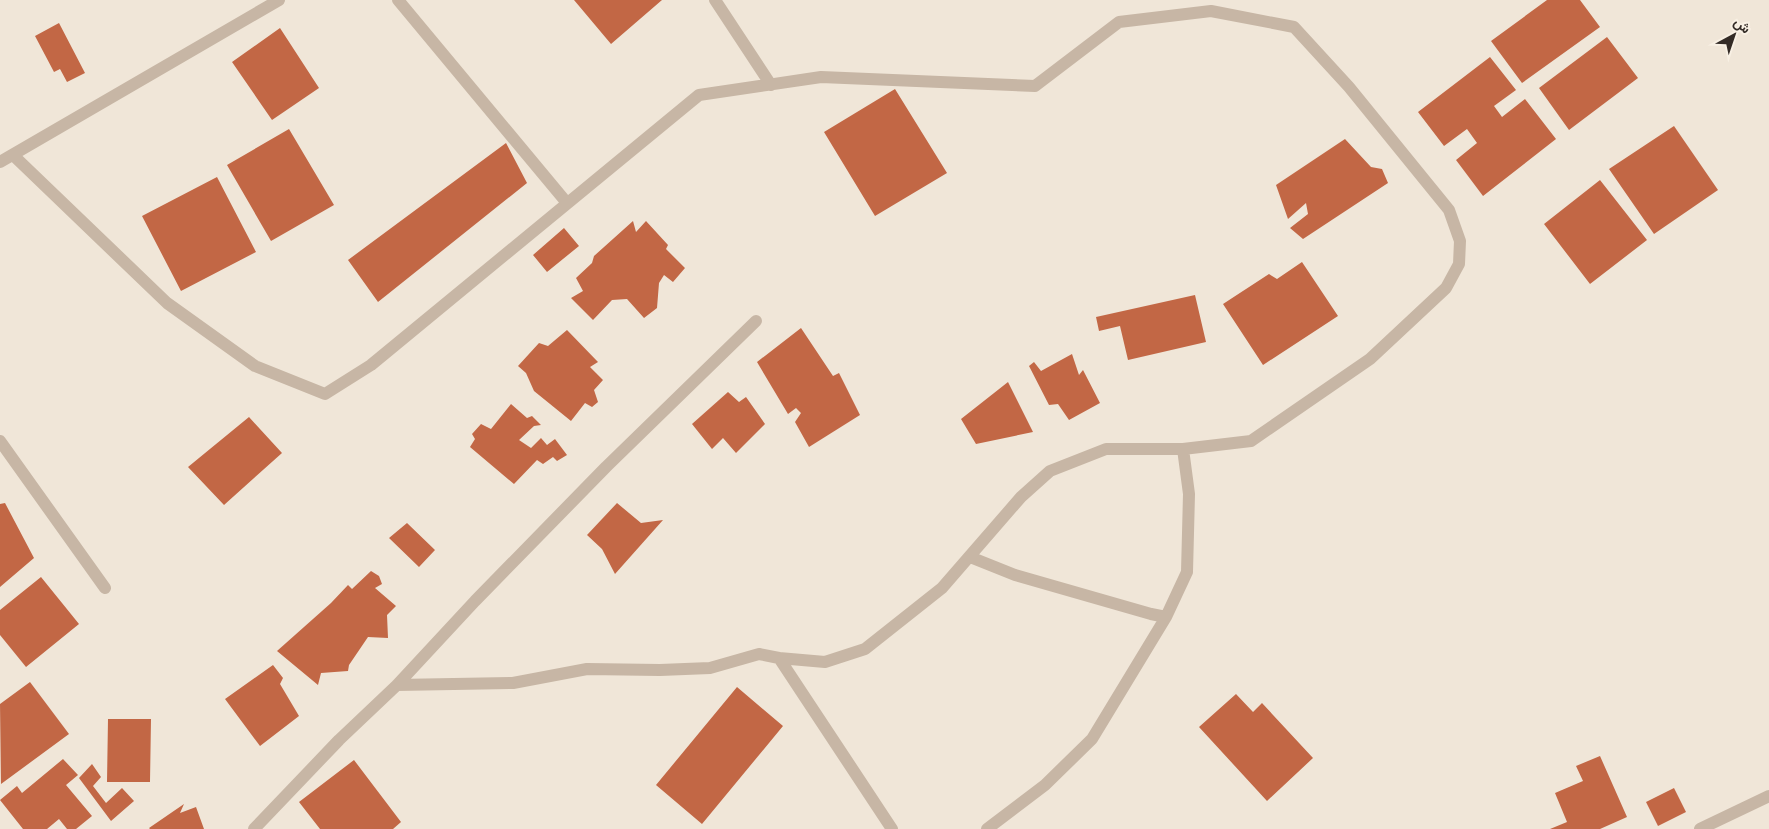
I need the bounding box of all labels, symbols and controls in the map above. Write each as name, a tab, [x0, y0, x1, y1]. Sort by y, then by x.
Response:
north arrow	[1709, 10, 1759, 60]
text: ش	[1730, 13, 1755, 37]

